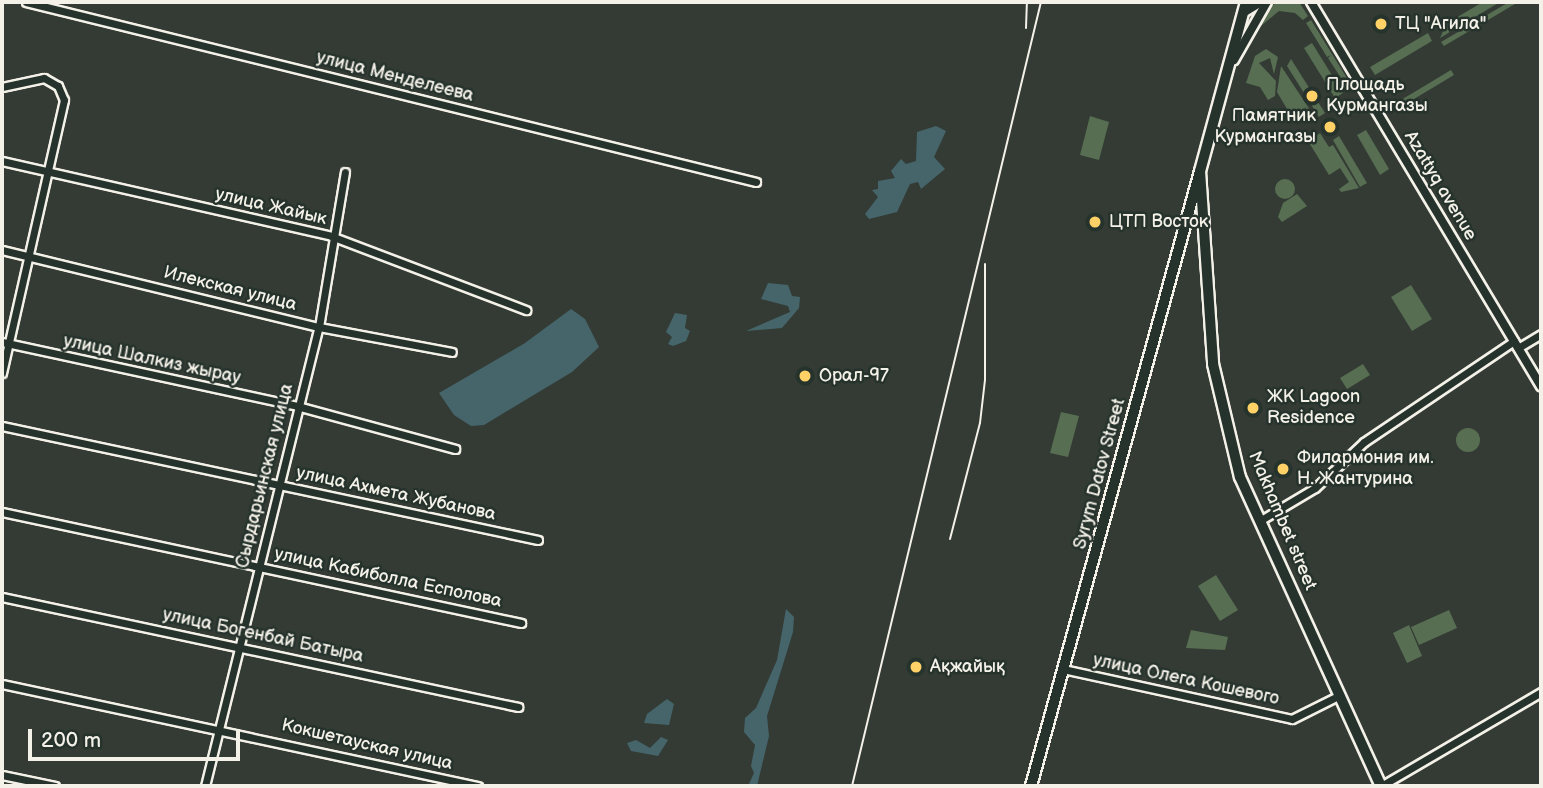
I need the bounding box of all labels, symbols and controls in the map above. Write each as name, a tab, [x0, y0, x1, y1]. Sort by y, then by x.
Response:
place label: ТЦ "Агила"	[1395, 13, 1486, 35]
marker: ТЦ "Агила"	[1373, 16, 1389, 32]
street label: улица Менделеева	[314, 47, 476, 107]
place label: Площадь Курмангазы	[1326, 75, 1428, 118]
marker: Площадь Курмангазы	[1304, 88, 1320, 104]
place label: Памятник Курмангазы	[1214, 106, 1316, 148]
marker: Памятник Курмангазы	[1322, 119, 1338, 135]
street label: Azattyq avenue	[1399, 127, 1481, 245]
street label: улица Жайык	[213, 184, 329, 230]
place label: ЦТП Восток	[1109, 211, 1208, 233]
marker: ЦТП Восток	[1087, 214, 1103, 230]
street label: Илекская улица	[161, 262, 299, 316]
street label: улица Шалкиз жырау	[61, 331, 243, 389]
place label: Орал-97	[819, 365, 889, 387]
marker: Орал-97	[797, 368, 813, 384]
street label: Сырдарьинская улица	[232, 382, 298, 570]
place label: ЖК Lagoon Residence	[1267, 387, 1360, 430]
street label: Syrym Datov Street	[1069, 396, 1131, 552]
marker: ЖК Lagoon Residence	[1245, 400, 1261, 416]
street label: Makhambet street	[1243, 448, 1321, 594]
place label: Филармония им. Н. Жантурина	[1297, 448, 1434, 490]
marker: Филармония им. Н. Жантурина	[1275, 461, 1291, 477]
street label: улица Ахмета Жубанова	[294, 462, 498, 526]
street label: улица Кабиболла Есполова	[272, 543, 504, 613]
street label: улица Богенбай Батыра	[161, 604, 365, 668]
street label: улица Олега Кошевого	[1091, 650, 1281, 710]
place label: Ақжайық	[930, 656, 1005, 678]
marker: Ақжайық	[908, 659, 924, 675]
scale bar	[32, 714, 243, 758]
street label: Кокшетауская улица	[279, 715, 455, 775]
text: 200 m	[41, 728, 101, 753]

